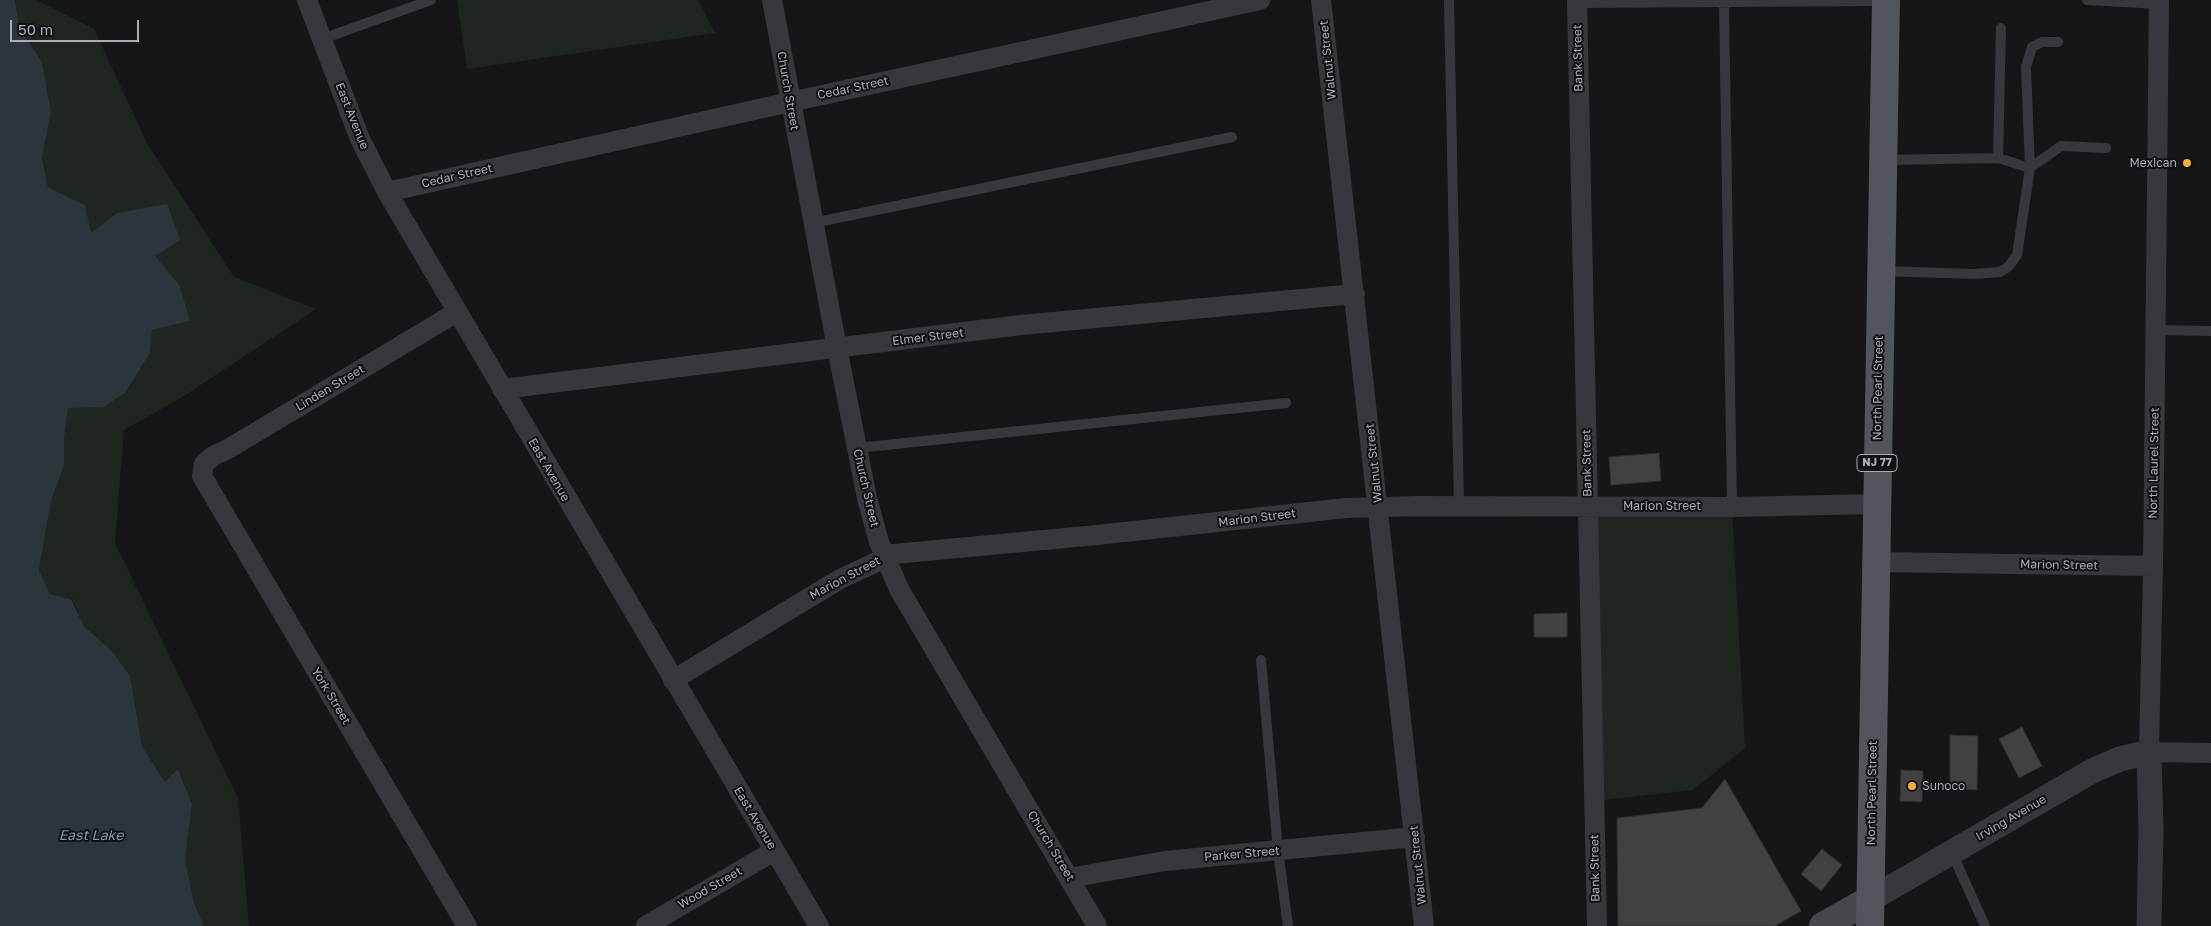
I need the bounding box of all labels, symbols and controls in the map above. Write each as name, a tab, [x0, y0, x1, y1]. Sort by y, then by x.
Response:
scale bar	[12, 10, 141, 42]
text: 50 m	[18, 20, 53, 38]
street label: Walnut Street	[1317, 20, 1339, 100]
street label: Bank Street	[1570, 24, 1586, 92]
street label: Church Street	[774, 50, 802, 132]
street label: Cedar Street	[816, 73, 890, 103]
street label: East Avenue	[332, 81, 372, 151]
place label: Mexican	[2129, 156, 2177, 170]
marker: Mexican	[2181, 157, 2193, 169]
street label: Cedar Street	[420, 161, 494, 191]
street label: Elmer Street	[891, 325, 965, 349]
street label: North Pearl Street	[1870, 335, 1886, 441]
street label: Linden Street	[293, 362, 367, 414]
street label: North Laurel Street	[2146, 407, 2162, 519]
street label: Walnut Street	[1363, 423, 1385, 503]
street label: Bank Street	[1579, 429, 1595, 497]
street label: East Avenue	[525, 436, 573, 504]
street label: Church Street	[850, 448, 882, 528]
road number: NJ 77	[1857, 454, 1897, 472]
street label: Marion Street	[1623, 499, 1701, 513]
street label: Marion Street	[1217, 506, 1297, 530]
street label: Marion Street	[807, 553, 883, 603]
street label: Marion Street	[2020, 557, 2098, 573]
street label: York Street	[308, 665, 354, 727]
street label: North Pearl Street	[1864, 740, 1880, 846]
place label: Sunoco	[1922, 779, 1965, 793]
marker: Sunoco	[1906, 780, 1918, 792]
street label: East Avenue	[731, 784, 779, 852]
street label: Irving Avenue	[1973, 792, 2049, 844]
street label: Church Street	[1024, 808, 1078, 884]
street label: Walnut Street	[1407, 825, 1429, 905]
water label: East Lake	[59, 828, 123, 844]
street label: Bank Street	[1587, 834, 1603, 902]
street label: Parker Street	[1204, 844, 1280, 864]
street label: Wood Street	[676, 864, 744, 912]

